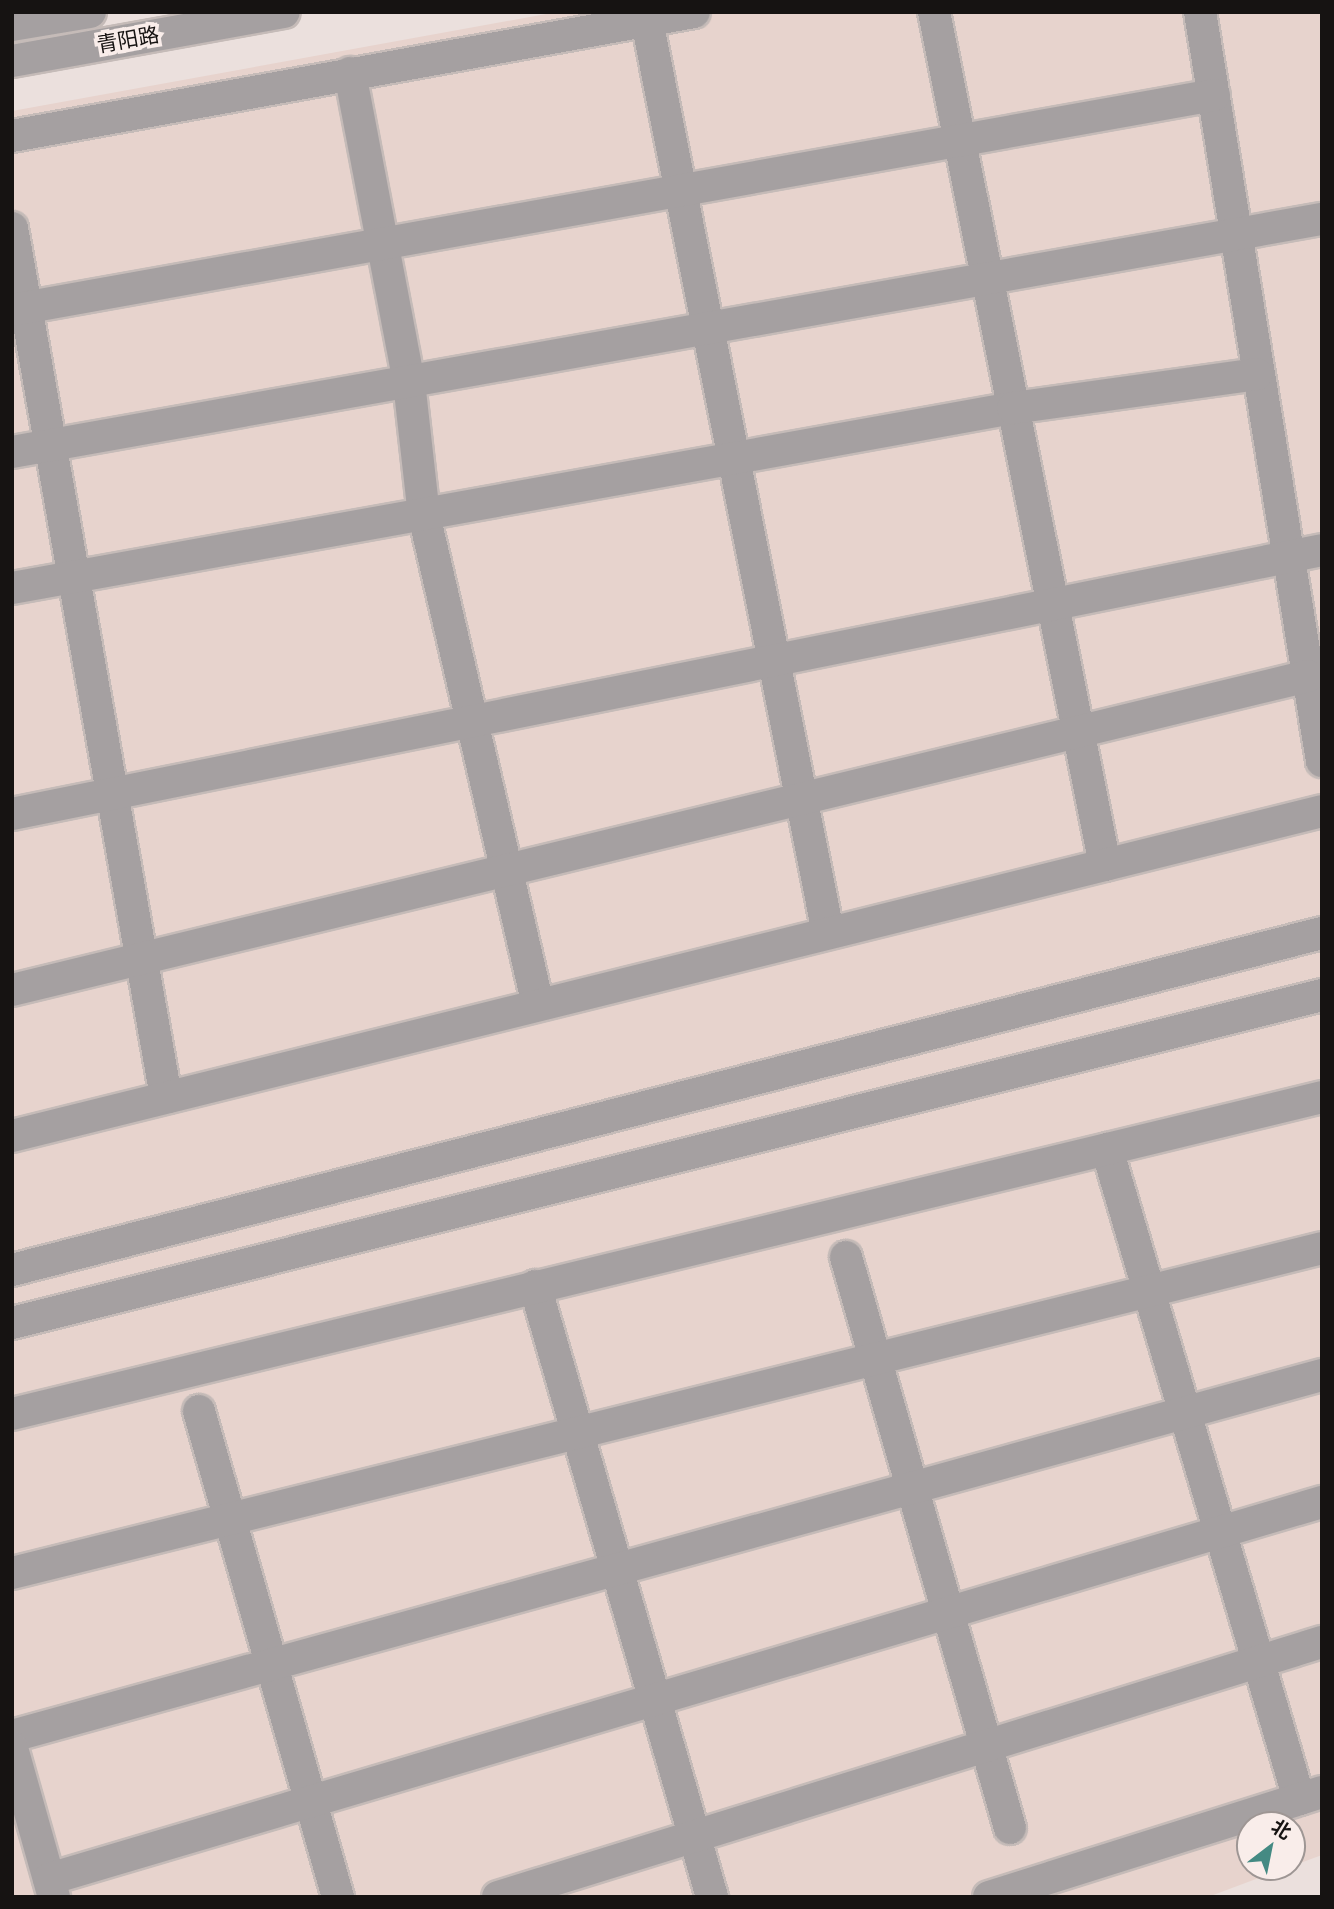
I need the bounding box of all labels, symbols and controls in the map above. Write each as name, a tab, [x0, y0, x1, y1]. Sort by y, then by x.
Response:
street label: 青阳路	[95, 22, 161, 58]
north arrow	[1236, 1811, 1306, 1881]
text: 北	[1267, 1814, 1296, 1845]

